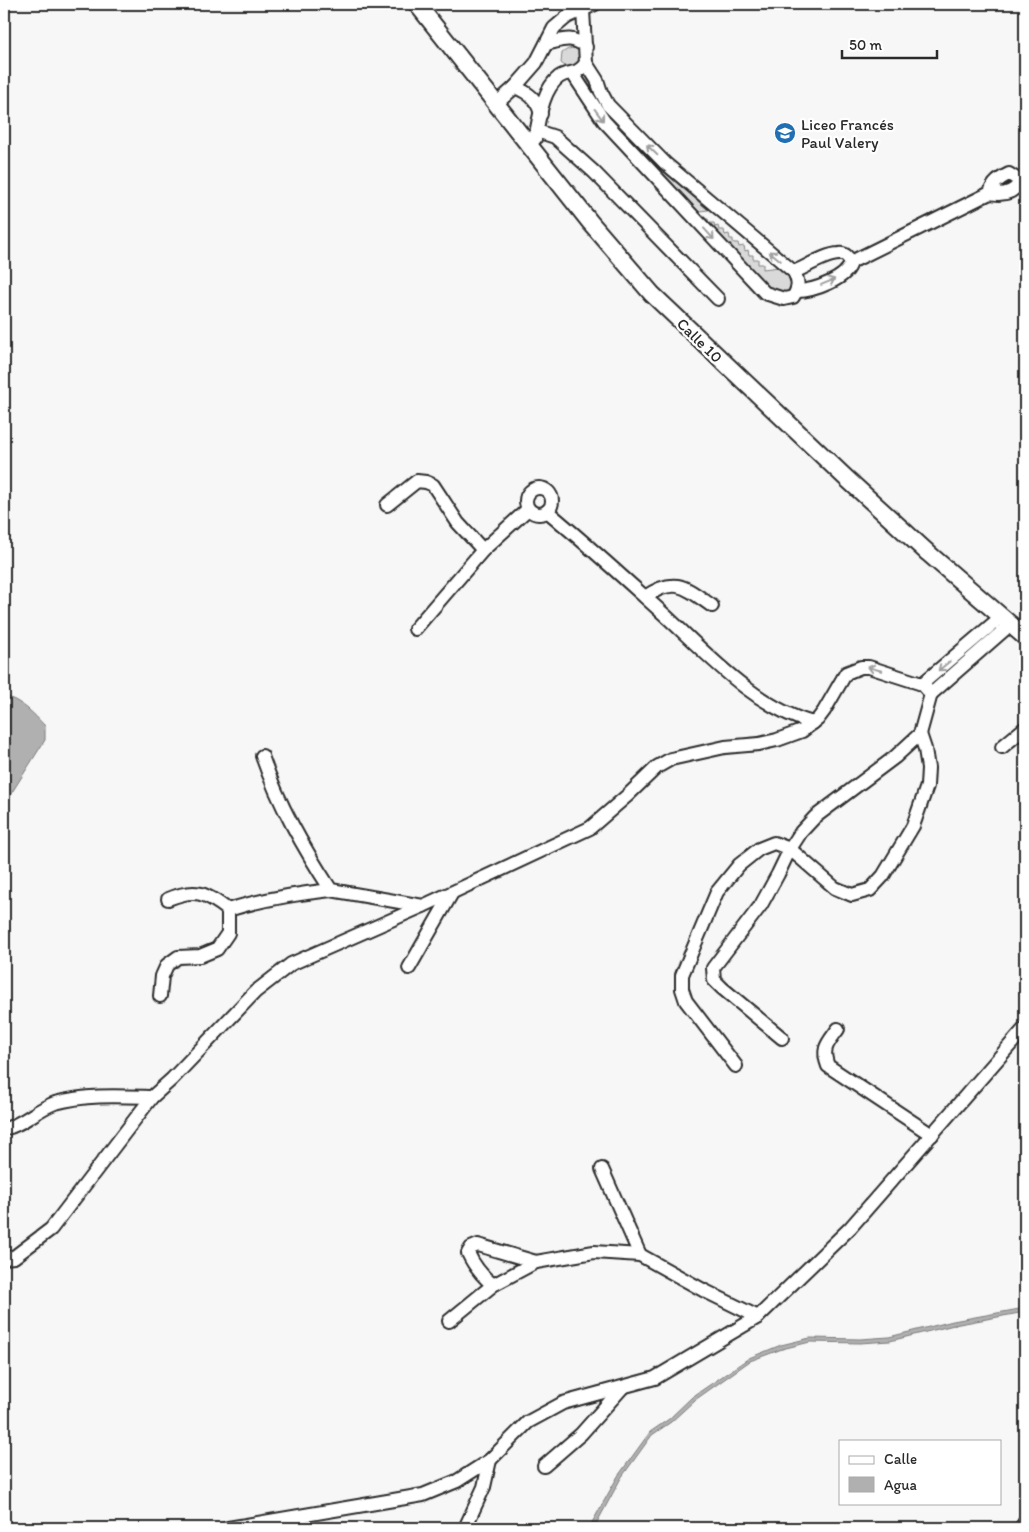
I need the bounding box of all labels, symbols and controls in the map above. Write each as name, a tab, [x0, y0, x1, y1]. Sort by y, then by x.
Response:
scale bar	[842, 28, 936, 60]
text: 50 m	[849, 36, 882, 54]
one-way arrow	[594, 108, 604, 122]
place label: Liceo Francés Paul Valery	[801, 115, 894, 152]
school or university icon: Liceo Francés Paul Valery	[773, 121, 797, 145]
one-way arrow	[645, 144, 658, 156]
one-way arrow	[703, 228, 715, 241]
one-way arrow	[769, 251, 782, 262]
one-way arrow	[820, 277, 835, 286]
street label: Calle 10	[673, 314, 726, 367]
one-way arrow	[937, 660, 950, 671]
one-way arrow	[868, 664, 884, 674]
legend	[839, 1440, 1002, 1504]
text: Calle	[884, 1450, 917, 1468]
text: Agua	[884, 1476, 918, 1494]

